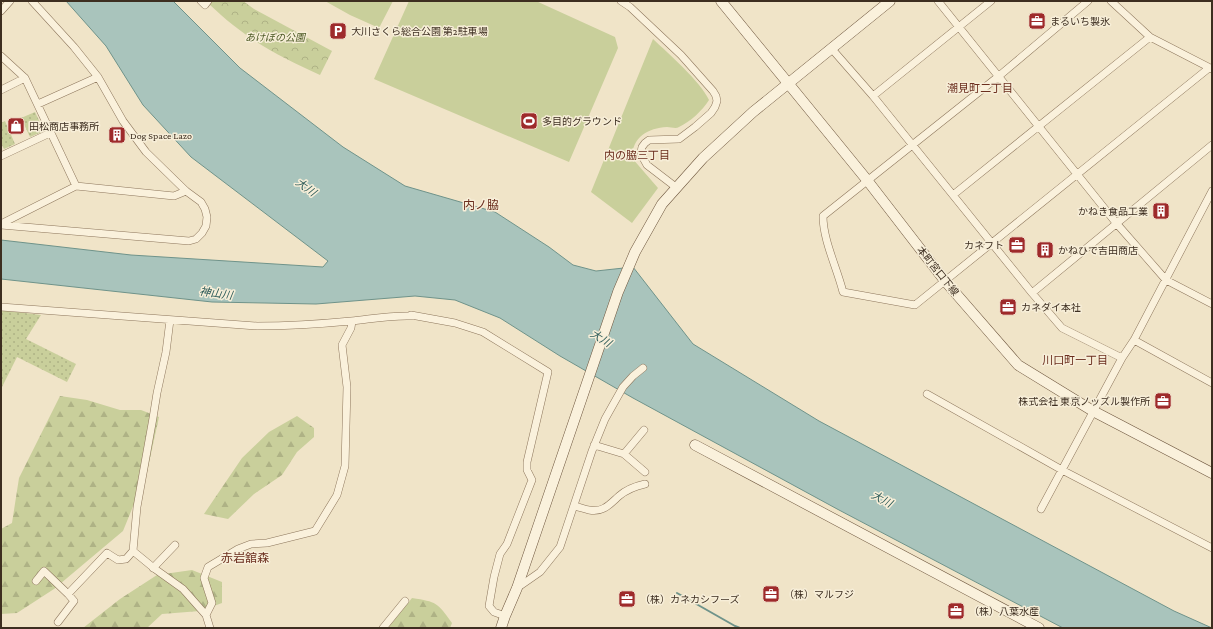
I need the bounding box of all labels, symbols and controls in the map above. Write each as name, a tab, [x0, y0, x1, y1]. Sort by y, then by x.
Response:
office icon: まるいち製氷	[1027, 11, 1047, 31]
place label: まるいち製氷	[1050, 16, 1110, 27]
parking icon: 大川さくら総合公園 第2駐車場	[328, 21, 348, 41]
place label: 大川さくら総合公園 第2駐車場	[351, 26, 488, 37]
park label: あけぼの公園	[245, 32, 307, 43]
district label: 潮見町二丁目	[947, 82, 1013, 94]
sports icon: 多目的グラウンド	[519, 111, 539, 131]
shop icon: 田松商店事務所	[6, 116, 26, 136]
place label: 多目的グラウンド	[542, 116, 622, 127]
place label: 田松商店事務所	[29, 121, 99, 132]
building icon: Dog Space Lazo	[107, 125, 127, 145]
place label: Dog Space Lazo	[130, 130, 192, 141]
district label: 内の脇三丁目	[604, 149, 670, 161]
water label: 大川	[294, 176, 319, 199]
district label: 内ノ脇	[463, 198, 499, 212]
building icon: かねき食品工業	[1151, 201, 1171, 221]
place label: かねき食品工業	[1078, 206, 1148, 217]
office icon: カネフト	[1007, 235, 1027, 255]
place label: カネフト	[964, 240, 1004, 251]
building icon: かねひで吉田商店	[1035, 240, 1055, 260]
street label: 本町宮口下線	[915, 244, 961, 298]
place label: かねひで吉田商店	[1058, 245, 1138, 256]
water label: 神山川	[199, 285, 234, 301]
office icon: カネダイ本社	[998, 297, 1018, 317]
place label: カネダイ本社	[1021, 302, 1081, 313]
water label: 大川	[588, 327, 614, 349]
district label: 川口町一丁目	[1042, 354, 1108, 366]
office icon: 株式会社 東京ノッズル製作所	[1153, 391, 1173, 411]
place label: 株式会社 東京ノッズル製作所	[1018, 396, 1150, 407]
water label: 大川	[869, 489, 895, 510]
district label: 赤岩舘森	[221, 551, 269, 565]
office icon: （株）マルフジ	[761, 584, 781, 604]
office icon: （株）カネカシフーズ	[617, 589, 637, 609]
place label: （株）マルフジ	[784, 589, 854, 600]
place label: （株）カネカシフーズ	[640, 594, 740, 605]
office icon: （株）八葉水産	[946, 601, 966, 621]
place label: （株）八葉水産	[969, 606, 1039, 617]

